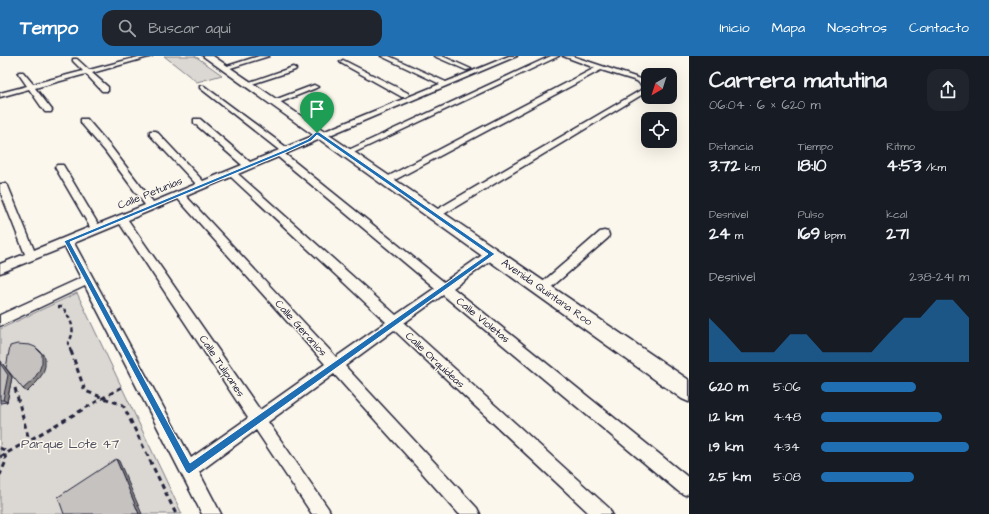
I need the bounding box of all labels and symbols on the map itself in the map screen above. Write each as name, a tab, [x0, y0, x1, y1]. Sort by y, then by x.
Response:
north arrow	[641, 68, 677, 104]
pin	[300, 92, 334, 133]
street label: Calle Petunias	[115, 173, 185, 213]
street label: Avenida Quintana Roo	[499, 255, 596, 330]
street label: Calle Violetas	[453, 294, 513, 347]
street label: Calle Geranios	[272, 296, 331, 360]
street label: Calle Orquídeas	[402, 329, 468, 392]
street label: Calle Tulipanes	[196, 332, 249, 400]
park label: Parque Lote 47	[21, 435, 119, 453]

